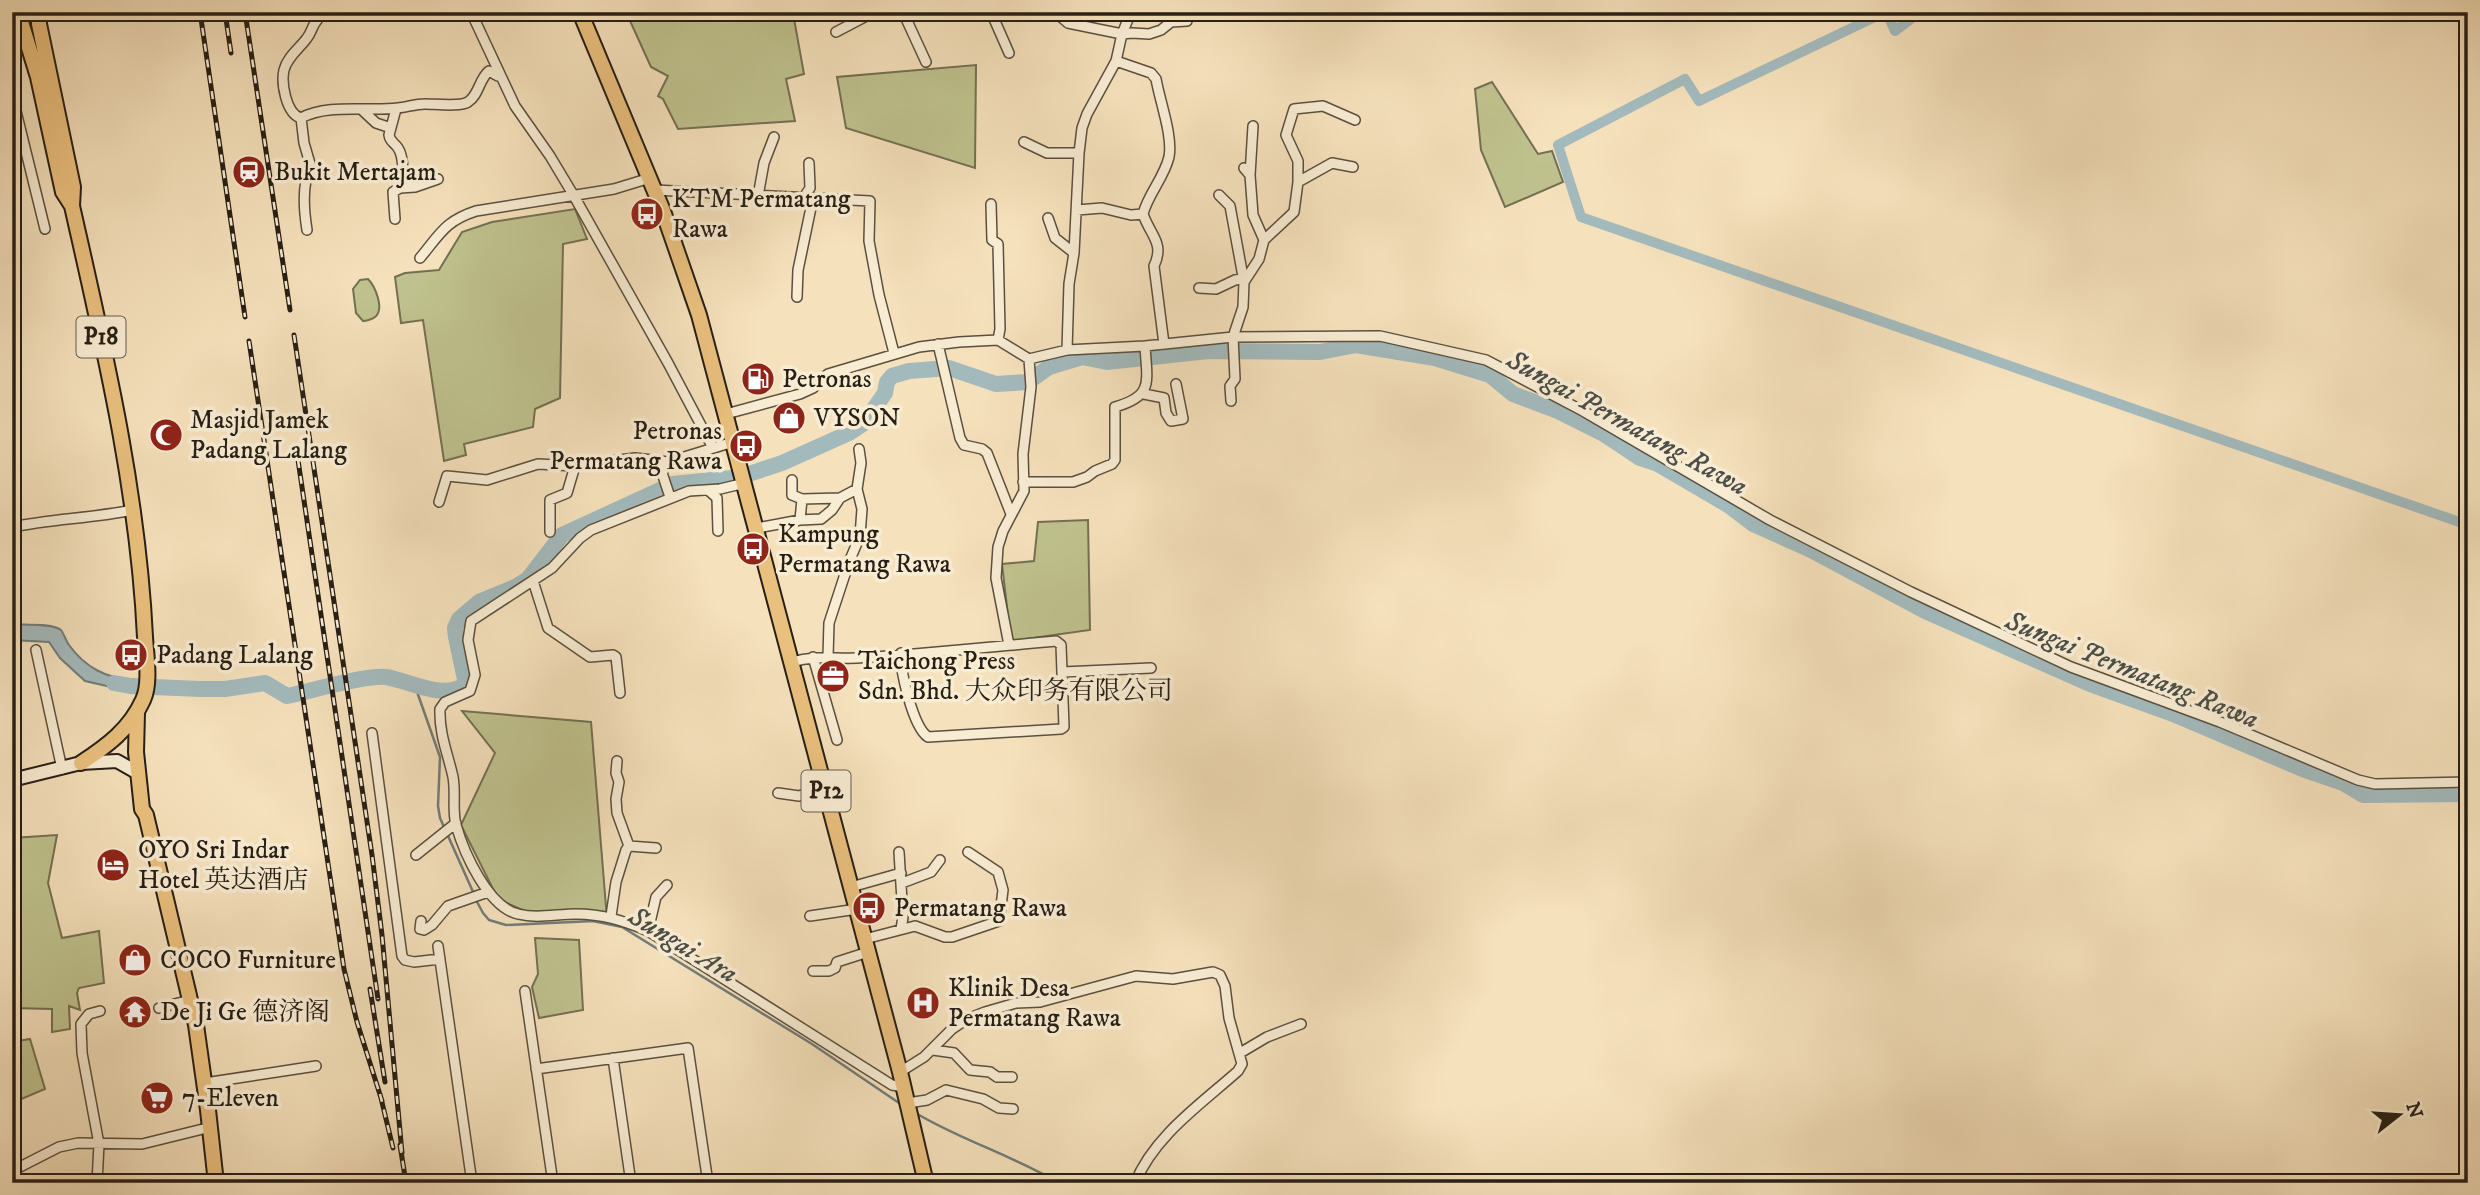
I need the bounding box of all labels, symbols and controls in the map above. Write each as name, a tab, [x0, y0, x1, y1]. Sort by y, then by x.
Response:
station icon: Bukit Mertajam	[230, 153, 268, 191]
place label: Bukit Mertajam	[274, 156, 436, 189]
place label: KTM Permatang Rawa	[672, 183, 851, 246]
bus stop icon: KTM Permatang Rawa	[628, 195, 666, 233]
road number: P18	[76, 316, 126, 358]
water label: Sungai Permatang Rawa	[1499, 342, 1754, 504]
fuel station icon: Petronas	[739, 360, 777, 398]
place label: Petronas	[782, 363, 871, 396]
shop icon: VYSON	[770, 399, 808, 437]
place label: VYSON	[813, 402, 900, 435]
place label: Masjid Jamek Padang Lalang	[190, 404, 347, 467]
place label: Petronas Permatang Rawa	[549, 415, 722, 478]
mosque icon: Masjid Jamek Padang Lalang	[147, 416, 185, 454]
bus stop icon: Petronas Permatang Rawa	[727, 427, 765, 465]
place label: Kampung Permatang Rawa	[778, 518, 951, 581]
bus stop icon: Kampung Permatang Rawa	[734, 530, 772, 568]
water label: Sungai Permatang Rawa	[1999, 603, 2264, 737]
bus stop icon: Padang Lalang	[112, 636, 150, 674]
place label: Padang Lalang	[156, 639, 313, 672]
place label: Taichong Press Sdn. Bhd. 大众印务有限公司	[858, 645, 1173, 708]
office icon: Taichong Press Sdn. Bhd. 大众印务有限公司	[814, 657, 852, 695]
road number: P12	[802, 770, 850, 812]
place label: OYO Sri Indar Hotel 英达酒店	[138, 834, 309, 897]
hotel icon: OYO Sri Indar Hotel 英达酒店	[94, 846, 132, 884]
bus stop icon: Permatang Rawa	[850, 889, 888, 927]
place label: Permatang Rawa	[894, 892, 1067, 925]
water label: Sungai Ara	[621, 898, 744, 991]
shop icon: COCO Furniture	[116, 941, 154, 979]
place label: COCO Furniture	[160, 944, 336, 977]
place label: Klinik Desa Permatang Rawa	[948, 972, 1121, 1035]
hospital icon: Klinik Desa Permatang Rawa	[904, 984, 942, 1022]
temple icon: De Ji Ge 德济阁	[116, 993, 154, 1031]
place label: De Ji Ge 德济阁	[160, 996, 330, 1029]
supermarket icon: 7-Eleven	[138, 1079, 176, 1117]
north arrow	[2364, 1080, 2434, 1150]
place label: 7-Eleven	[182, 1082, 279, 1115]
text: N	[2401, 1100, 2427, 1122]

